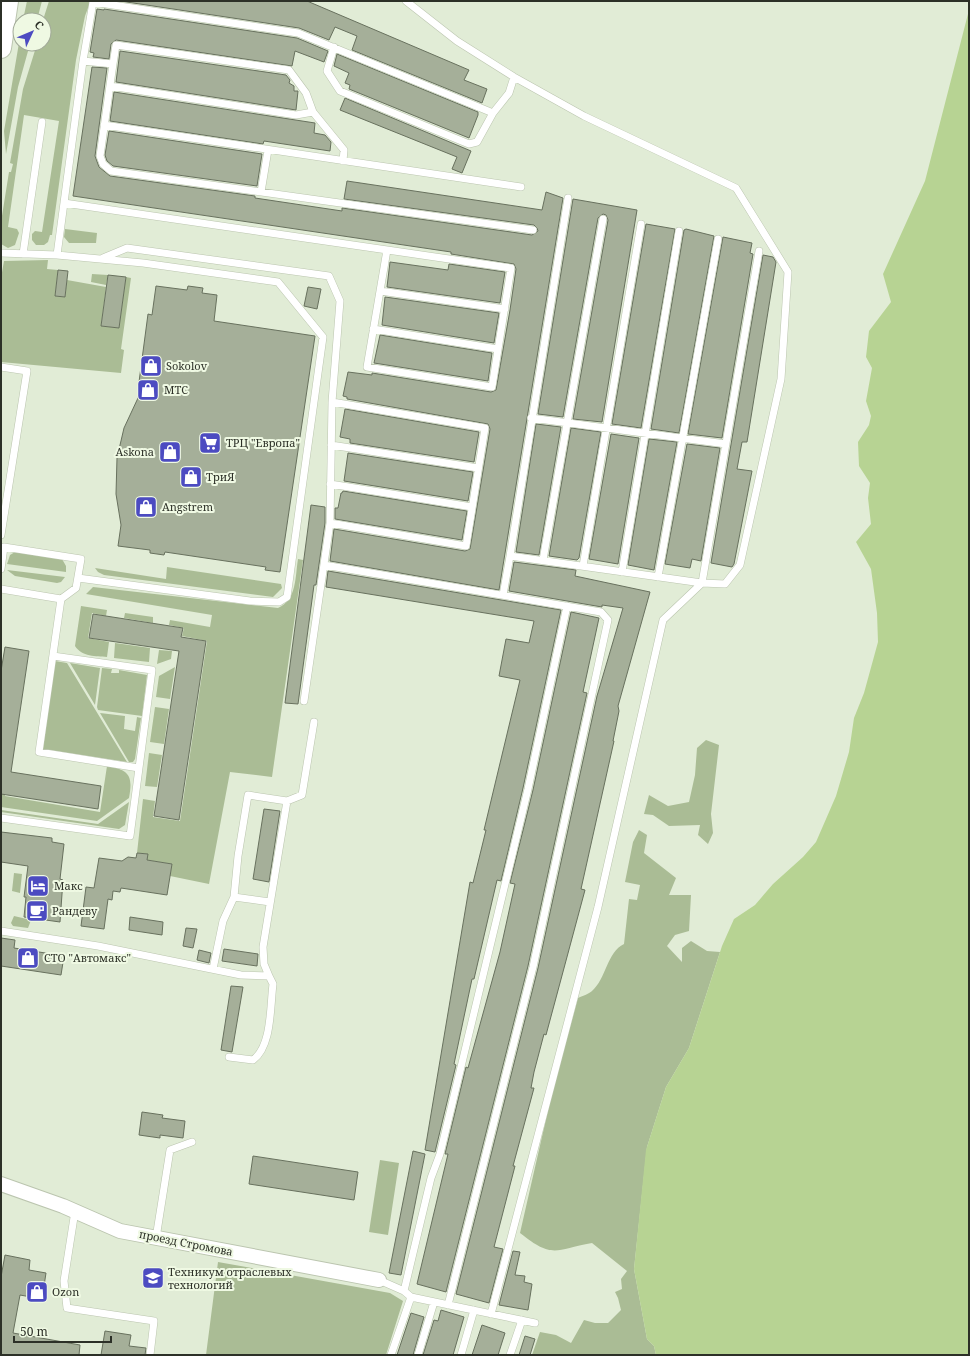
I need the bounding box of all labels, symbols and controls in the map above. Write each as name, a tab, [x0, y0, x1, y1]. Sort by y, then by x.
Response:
north arrow	[12, 12, 52, 52]
text: С	[32, 17, 47, 33]
shop icon: Sokolov	[138, 353, 164, 379]
place label: Sokolov	[166, 358, 208, 373]
shop icon: МТС	[135, 377, 161, 403]
place label: МТС	[164, 382, 188, 397]
supermarket icon: ТРЦ "Европа"	[197, 430, 223, 456]
place label: ТРЦ "Европа"	[226, 435, 300, 450]
shop icon: Askona	[157, 439, 183, 465]
place label: Askona	[115, 444, 154, 459]
shop icon: ТриЯ	[178, 464, 204, 490]
place label: ТриЯ	[206, 469, 235, 484]
shop icon: Angstrem	[133, 494, 159, 520]
place label: Angstrem	[162, 499, 214, 514]
hotel icon: Макс	[25, 873, 51, 899]
place label: Макс	[54, 878, 83, 893]
cafe icon: Рандеву	[24, 898, 50, 924]
place label: Рандеву	[52, 903, 98, 918]
shop icon: СТО "Автомакс"	[15, 945, 41, 971]
place label: СТО "Автомакс"	[44, 950, 131, 965]
street label: проезд Стромова	[138, 1226, 234, 1259]
place label: Техникум отраслевых технологий	[168, 1264, 292, 1292]
school or university icon: Техникум отраслевых технологий	[140, 1265, 166, 1291]
shop icon: Ozon	[24, 1279, 50, 1305]
place label: Ozon	[52, 1284, 79, 1299]
scale bar	[14, 1318, 111, 1344]
text: 50 m	[20, 1323, 48, 1340]

